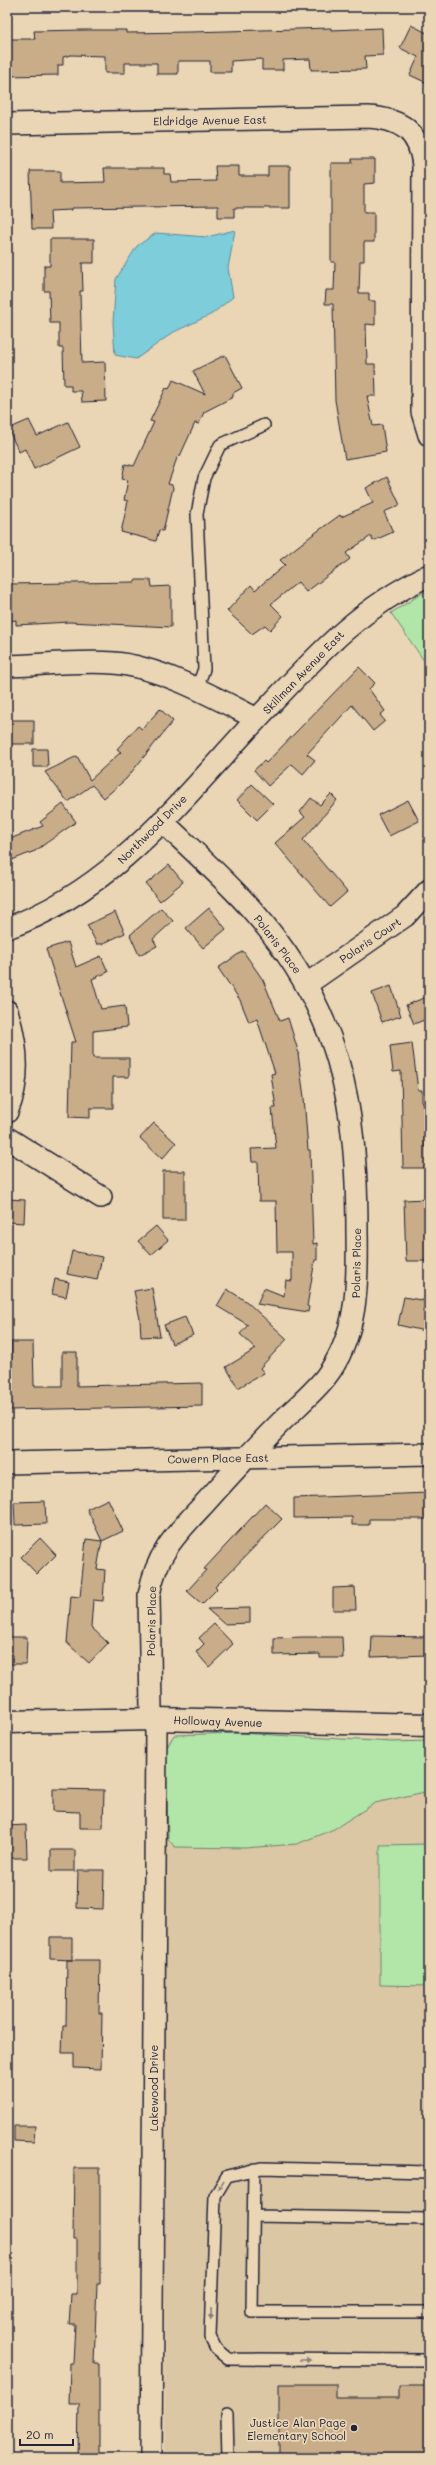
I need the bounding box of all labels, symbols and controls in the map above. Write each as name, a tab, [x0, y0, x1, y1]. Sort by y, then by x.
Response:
street label: Eldridge Avenue East	[153, 112, 267, 128]
street label: Skillman Avenue East	[259, 627, 347, 717]
street label: Northwood Drive	[114, 791, 190, 867]
street label: Polaris Place	[251, 911, 305, 977]
street label: Polaris Court	[336, 914, 404, 966]
street label: Polaris Place	[348, 1228, 364, 1298]
street label: Cowern Place East	[167, 1450, 269, 1466]
street label: Polaris Place	[143, 1586, 159, 1656]
street label: Holloway Avenue	[173, 1712, 263, 1730]
street label: Lakewood Drive	[146, 2045, 161, 2131]
one-way arrow	[218, 2179, 225, 2191]
one-way arrow	[208, 2308, 214, 2321]
one-way arrow	[299, 2357, 312, 2363]
place label: Justice Alan Page Elementary School	[247, 2415, 346, 2443]
scale bar	[20, 2421, 73, 2447]
marker: Justice Alan Page Elementary School	[349, 2423, 359, 2433]
text: 20 m	[26, 2426, 54, 2442]

